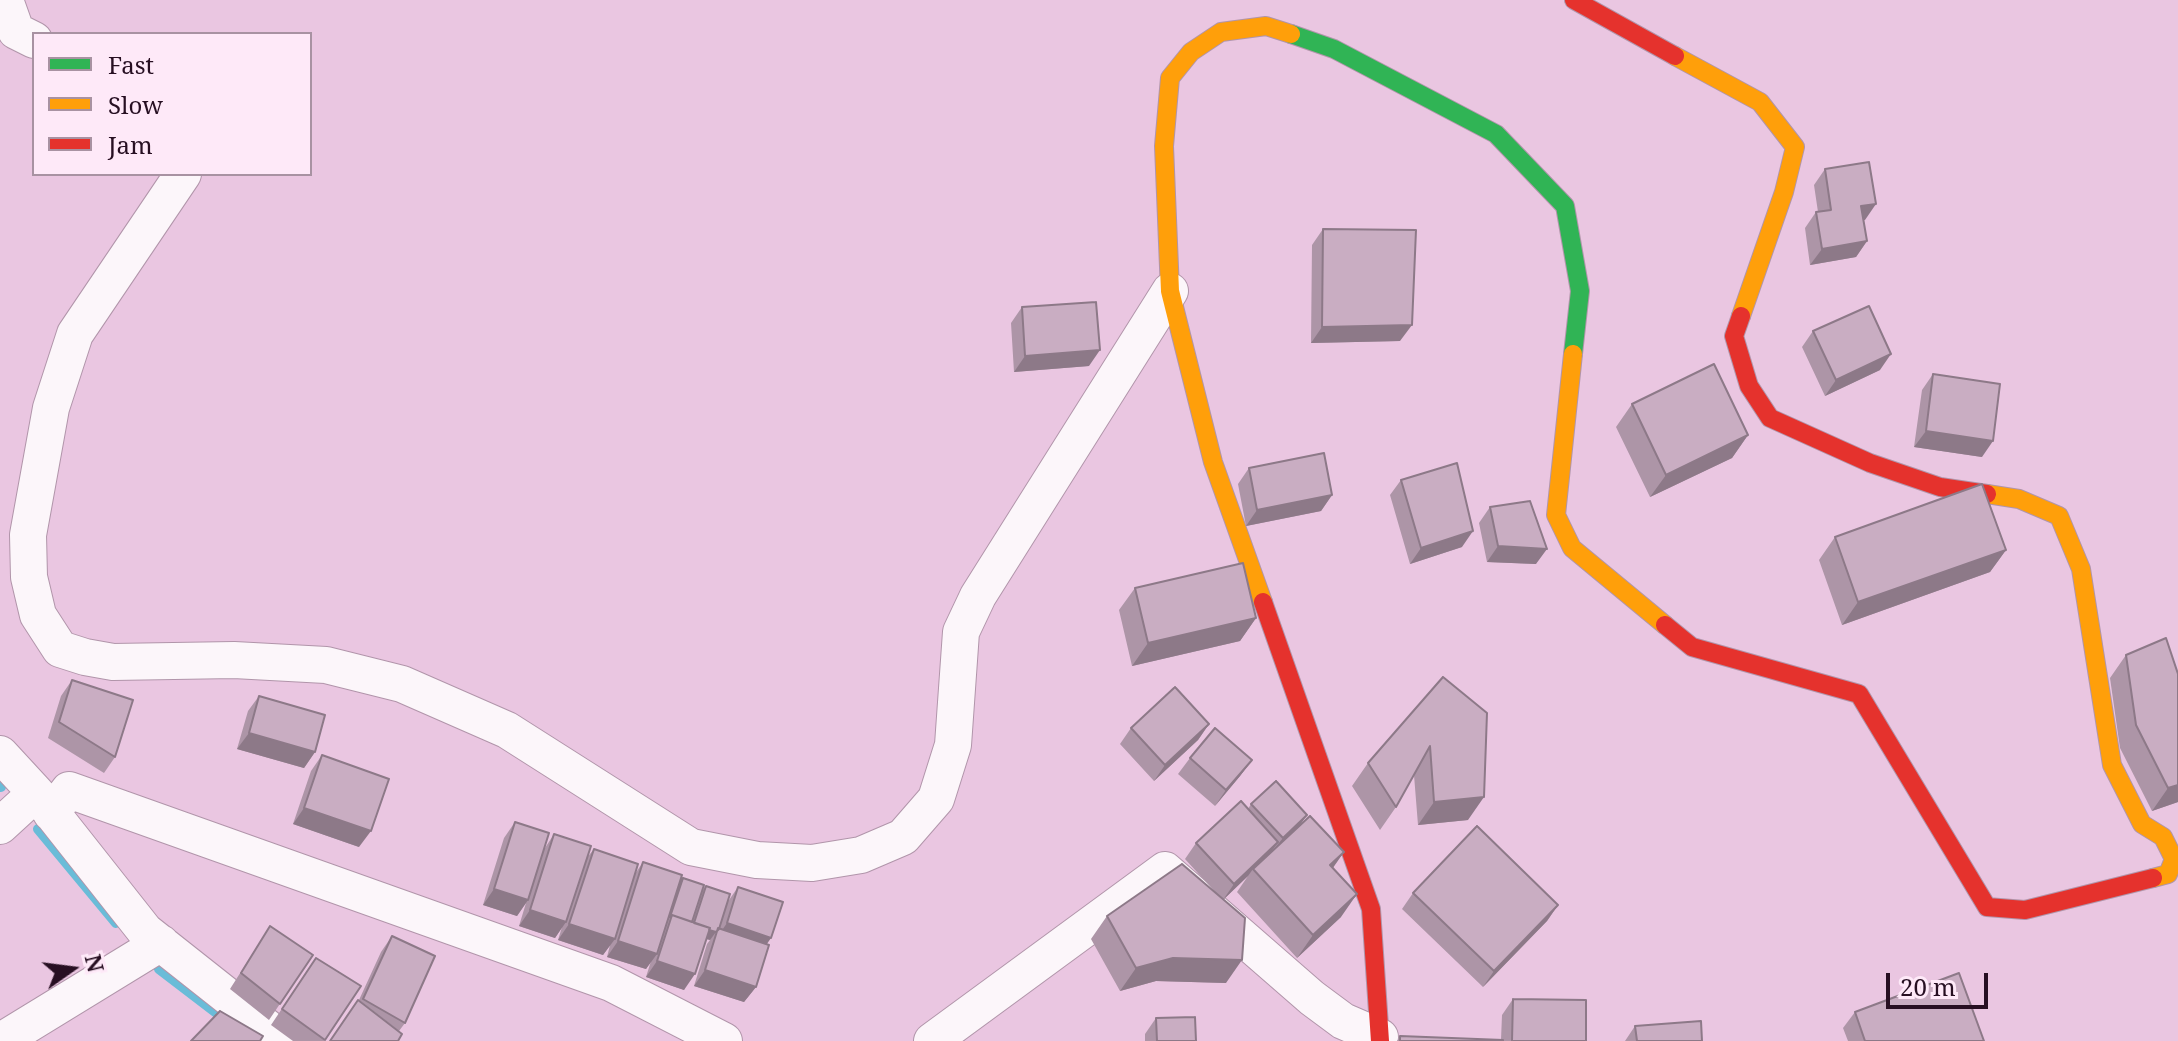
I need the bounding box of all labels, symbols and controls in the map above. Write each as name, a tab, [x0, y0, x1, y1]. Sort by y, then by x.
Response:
legend	[32, 32, 312, 176]
text: Fast	[108, 48, 154, 81]
text: Slow	[108, 88, 163, 121]
text: Jam	[108, 128, 153, 161]
north arrow	[32, 929, 112, 1009]
text: N	[79, 951, 112, 975]
scale bar	[1890, 957, 1992, 1007]
text: 20 m	[1900, 970, 1956, 1003]

